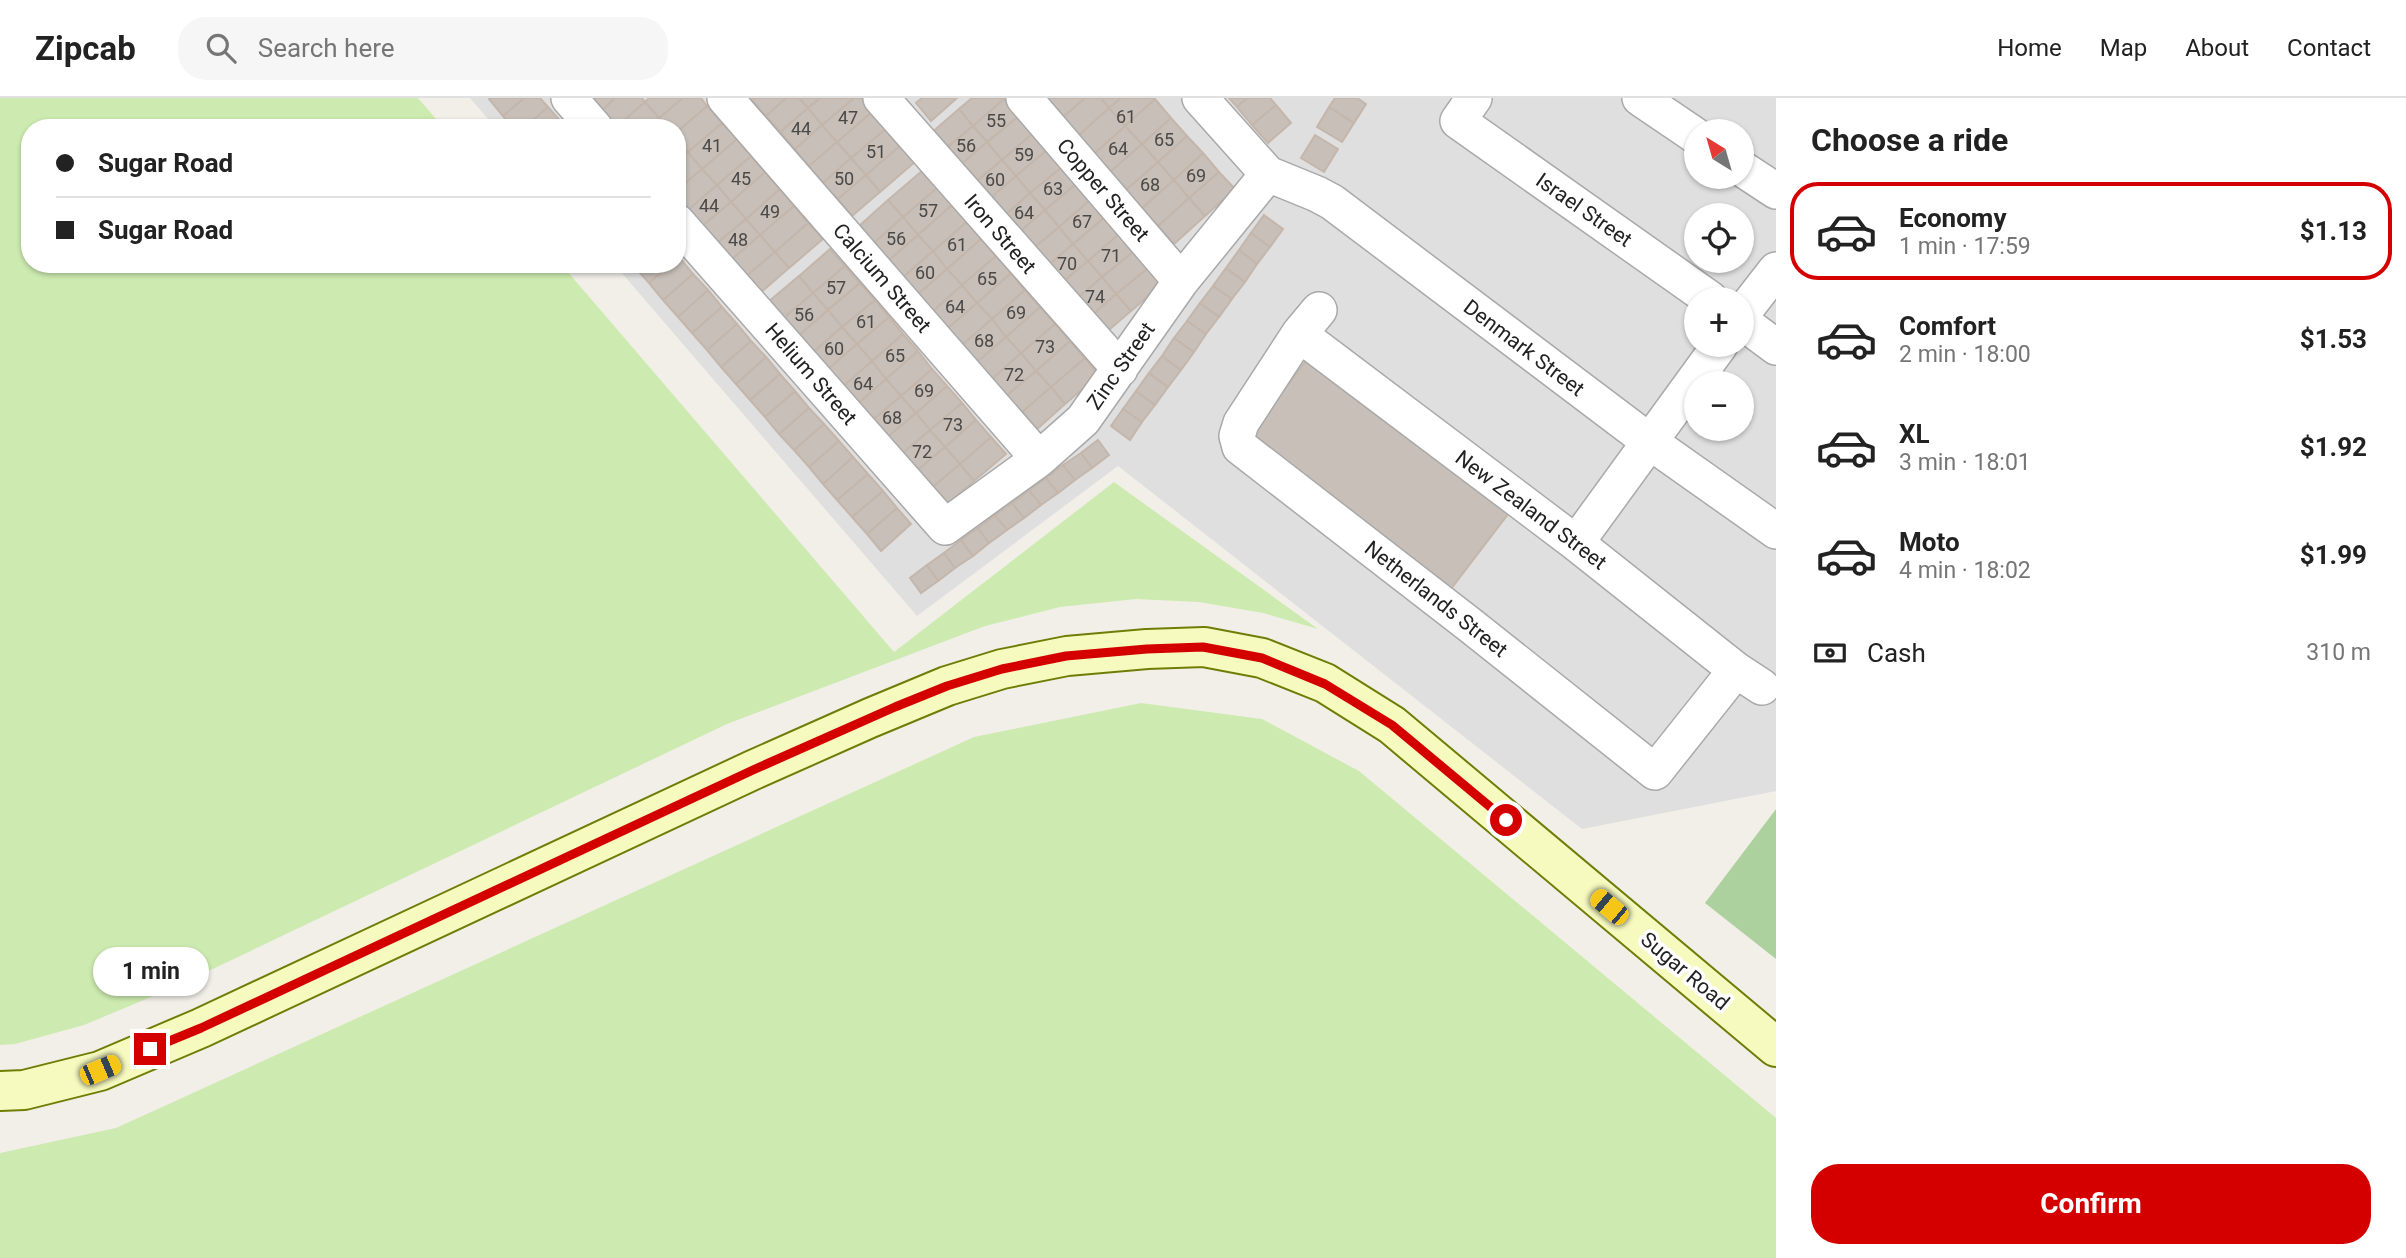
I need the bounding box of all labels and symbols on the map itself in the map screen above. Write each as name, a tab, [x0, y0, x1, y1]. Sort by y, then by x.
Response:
house number: 61	[1116, 106, 1136, 127]
house number: 47	[838, 107, 858, 128]
house number: 55	[986, 110, 1006, 131]
house number: 44	[791, 118, 811, 139]
north arrow	[1684, 119, 1754, 189]
house number: 65	[1154, 129, 1174, 150]
street label: Copper Street	[1052, 134, 1154, 246]
house number: 41	[702, 135, 722, 156]
house number: 56	[956, 135, 976, 156]
house number: 64	[1108, 138, 1128, 159]
house number: 51	[866, 141, 886, 162]
house number: 59	[1014, 144, 1034, 165]
house number: 69	[1186, 165, 1206, 186]
house number: 45	[731, 168, 751, 189]
house number: 50	[834, 168, 854, 189]
street label: Israel Street	[1531, 168, 1637, 252]
house number: 60	[985, 169, 1005, 190]
house number: 68	[1140, 174, 1160, 195]
house number: 63	[1043, 178, 1063, 199]
street label: Iron Street	[959, 190, 1041, 278]
house number: 44	[699, 195, 719, 216]
house number: 57	[918, 200, 938, 221]
house number: 49	[760, 201, 780, 222]
house number: 64	[1014, 202, 1034, 223]
house number: 67	[1072, 211, 1092, 232]
street label: Calcium Street	[828, 218, 936, 338]
house number: 56	[886, 228, 906, 249]
house number: 48	[728, 229, 748, 250]
house number: 61	[947, 234, 967, 255]
house number: 71	[1101, 245, 1121, 266]
house number: 70	[1057, 253, 1077, 274]
house number: 60	[915, 262, 935, 283]
house number: 65	[977, 268, 997, 289]
house number: 57	[826, 277, 846, 298]
house number: 74	[1085, 286, 1105, 307]
street label: Denmark Street	[1459, 295, 1589, 401]
house number: 64	[945, 296, 965, 317]
house number: 69	[1006, 302, 1026, 323]
house number: 56	[794, 304, 814, 325]
house number: 61	[856, 311, 876, 332]
street label: Helium Street	[760, 318, 862, 430]
street label: Zinc Street	[1082, 318, 1160, 414]
house number: 68	[974, 330, 994, 351]
house number: 73	[1035, 336, 1055, 357]
house number: 60	[824, 338, 844, 359]
house number: 65	[885, 345, 905, 366]
house number: 72	[1004, 364, 1024, 385]
house number: 64	[853, 373, 873, 394]
house number: 69	[914, 380, 934, 401]
house number: 68	[882, 407, 902, 428]
house number: 73	[943, 414, 963, 435]
house number: 72	[912, 441, 932, 462]
street label: New Zealand Street	[1451, 445, 1611, 575]
street label: Netherlands Street	[1360, 536, 1512, 662]
route start	[1490, 804, 1522, 836]
car	[1587, 885, 1632, 929]
street label: Sugar Road	[1636, 927, 1734, 1015]
callout: 1 min	[92, 948, 208, 996]
route end	[134, 1033, 166, 1065]
car	[77, 1052, 124, 1088]

